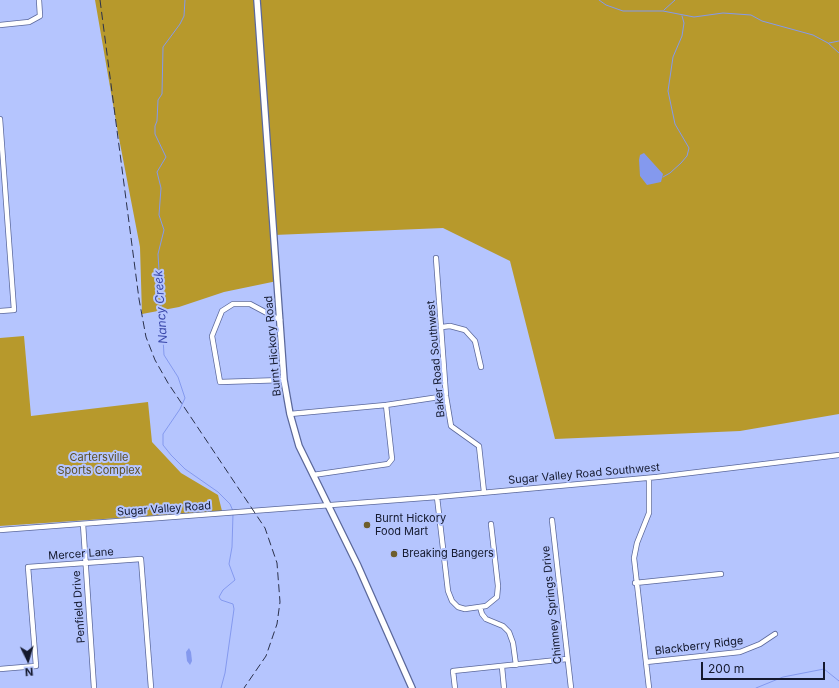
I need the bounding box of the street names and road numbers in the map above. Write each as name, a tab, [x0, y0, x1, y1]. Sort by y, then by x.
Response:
street label: Burnt Hickory Road	[262, 295, 284, 397]
street label: Baker Road Southwest	[424, 300, 448, 418]
street label: Sugar Valley Road Southwest	[508, 461, 660, 487]
street label: Sugar Valley Road	[117, 499, 211, 519]
street label: Mercer Lane	[48, 545, 114, 563]
street label: Chimney Springs Drive	[539, 545, 565, 665]
street label: Penfield Drive	[70, 570, 88, 644]
street label: Blackberry Ridge	[654, 634, 744, 658]

